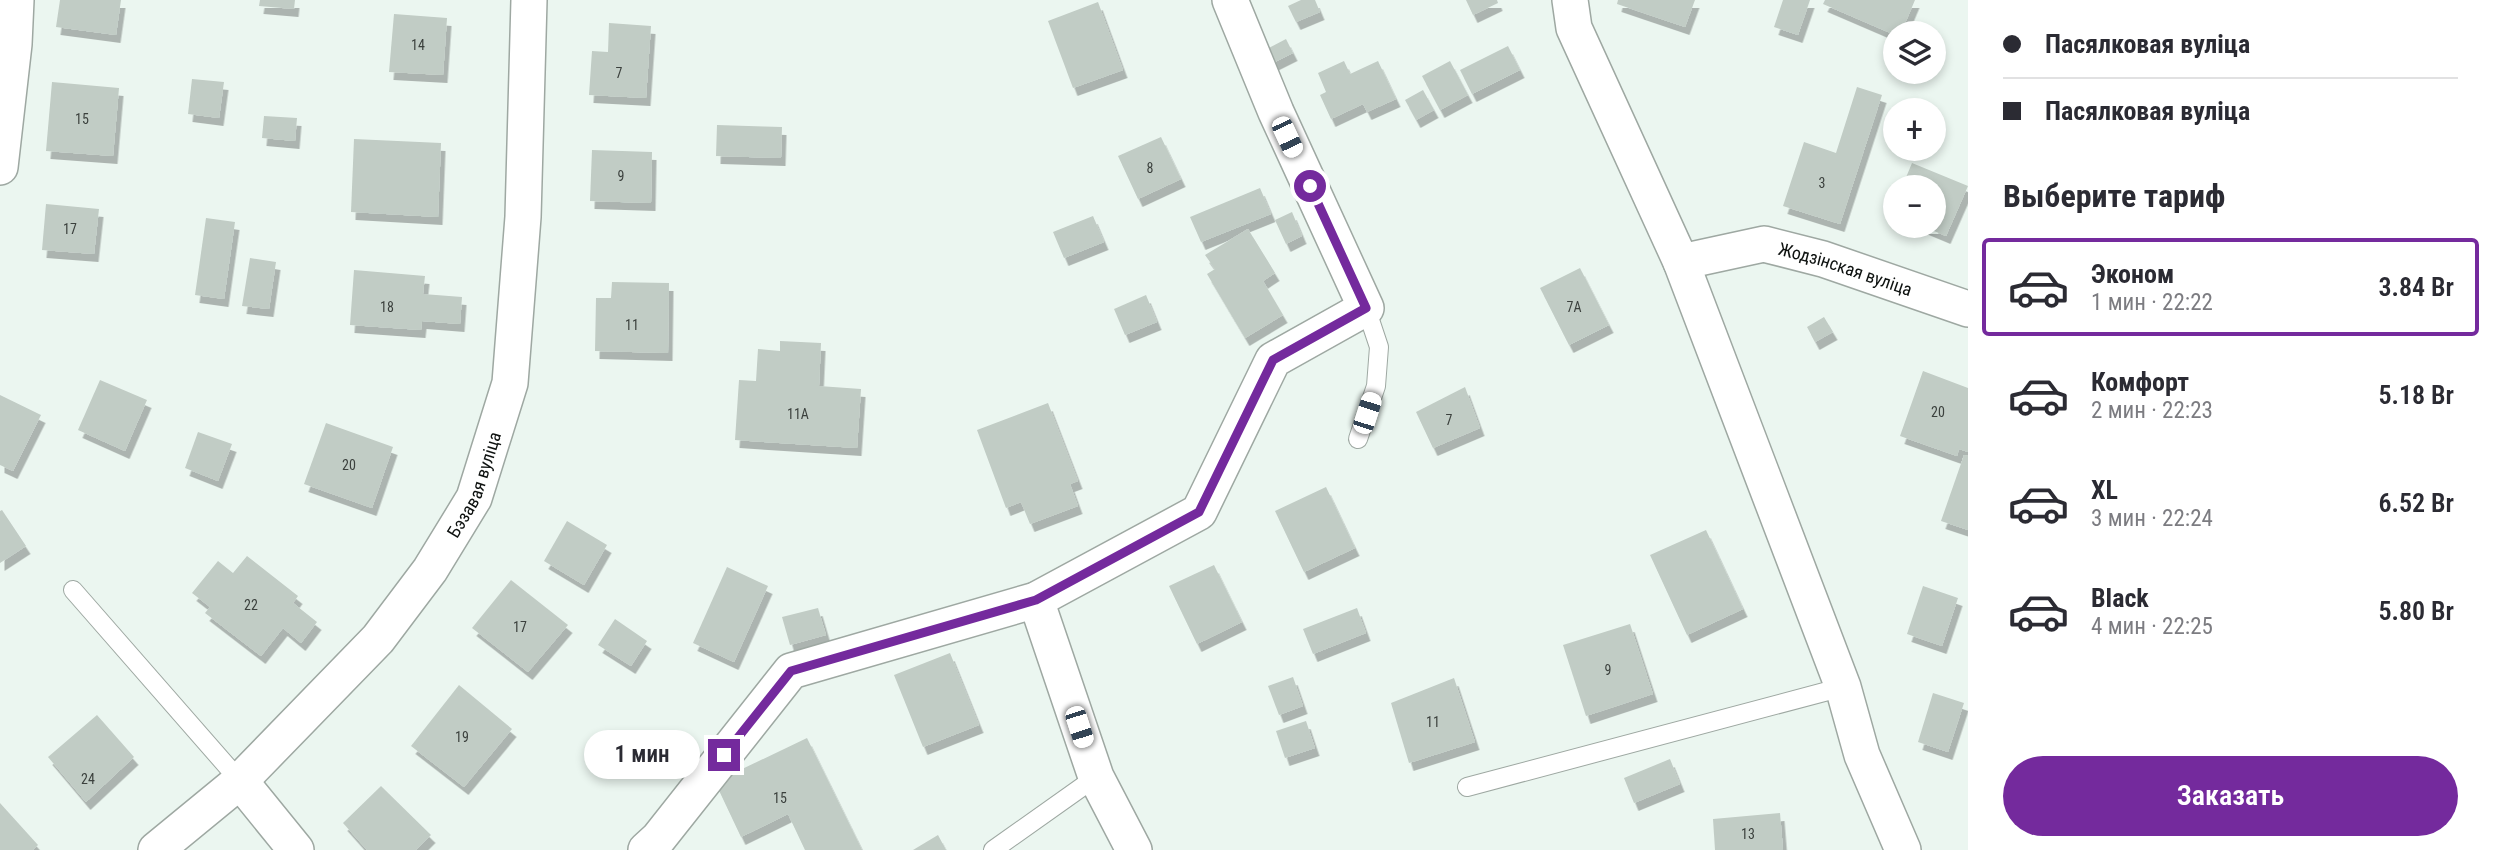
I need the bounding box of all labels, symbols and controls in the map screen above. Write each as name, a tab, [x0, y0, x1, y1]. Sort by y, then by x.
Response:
map controls	[1883, 21, 1946, 238]
button: layers	[1883, 21, 1946, 84]
text: Пасялковая вуліца	[2045, 29, 2250, 59]
house number: 14	[411, 37, 425, 53]
house number: 7	[616, 65, 623, 81]
text: Пасялковая вуліца	[2045, 96, 2250, 126]
button: +	[1883, 98, 1946, 161]
house number: 15	[75, 111, 89, 127]
car	[1269, 114, 1306, 160]
house number: 8	[1147, 160, 1154, 176]
house number: 9	[618, 168, 624, 184]
route start	[1294, 170, 1326, 202]
house number: 3	[1819, 175, 1825, 191]
button: −	[1883, 175, 1946, 238]
text: Выберите тариф	[2003, 177, 2225, 215]
house number: 17	[63, 221, 77, 237]
street label: Жодзінская вуліца	[1776, 238, 1915, 300]
icon: car	[2007, 256, 2070, 319]
text: Эконом	[2091, 259, 2174, 289]
text: 3.84 Br	[2378, 272, 2454, 302]
text: 1 мин · 22:22	[2091, 289, 2213, 316]
house number: 18	[380, 299, 394, 315]
house number: 7А	[1567, 299, 1581, 315]
house number: 11	[625, 317, 639, 333]
icon: car	[2007, 364, 2070, 427]
text: Комфорт	[2091, 367, 2189, 397]
text: 5.18 Br	[2378, 380, 2454, 410]
car	[1351, 390, 1384, 436]
text: 2 мин · 22:23	[2091, 397, 2213, 424]
house number: 20	[1931, 404, 1945, 420]
house number: 11А	[787, 406, 809, 422]
house number: 7	[1446, 412, 1453, 428]
street label: Бэзавая вуліца	[442, 429, 505, 541]
house number: 20	[342, 457, 356, 473]
icon: car	[2007, 472, 2070, 535]
text: XL	[2091, 475, 2118, 505]
text: 6.52 Br	[2378, 488, 2454, 518]
text: 3 мин · 22:24	[2091, 505, 2213, 532]
icon: car	[2007, 580, 2070, 643]
text: Black	[2091, 583, 2149, 613]
text: 5.80 Br	[2378, 596, 2454, 626]
house number: 22	[244, 597, 258, 613]
text: 4 мин · 22:25	[2091, 613, 2213, 640]
house number: 17	[513, 619, 527, 635]
house number: 9	[1605, 662, 1611, 678]
car	[1063, 704, 1096, 750]
house number: 11	[1426, 714, 1440, 730]
house number: 19	[455, 729, 469, 745]
callout: 1 мин	[584, 730, 700, 780]
route end	[708, 739, 740, 771]
text: 1 мин	[614, 741, 670, 768]
button: Заказать	[2003, 756, 2458, 836]
house number: 24	[81, 771, 95, 787]
house number: 15	[773, 790, 787, 806]
house number: 13	[1741, 826, 1755, 842]

